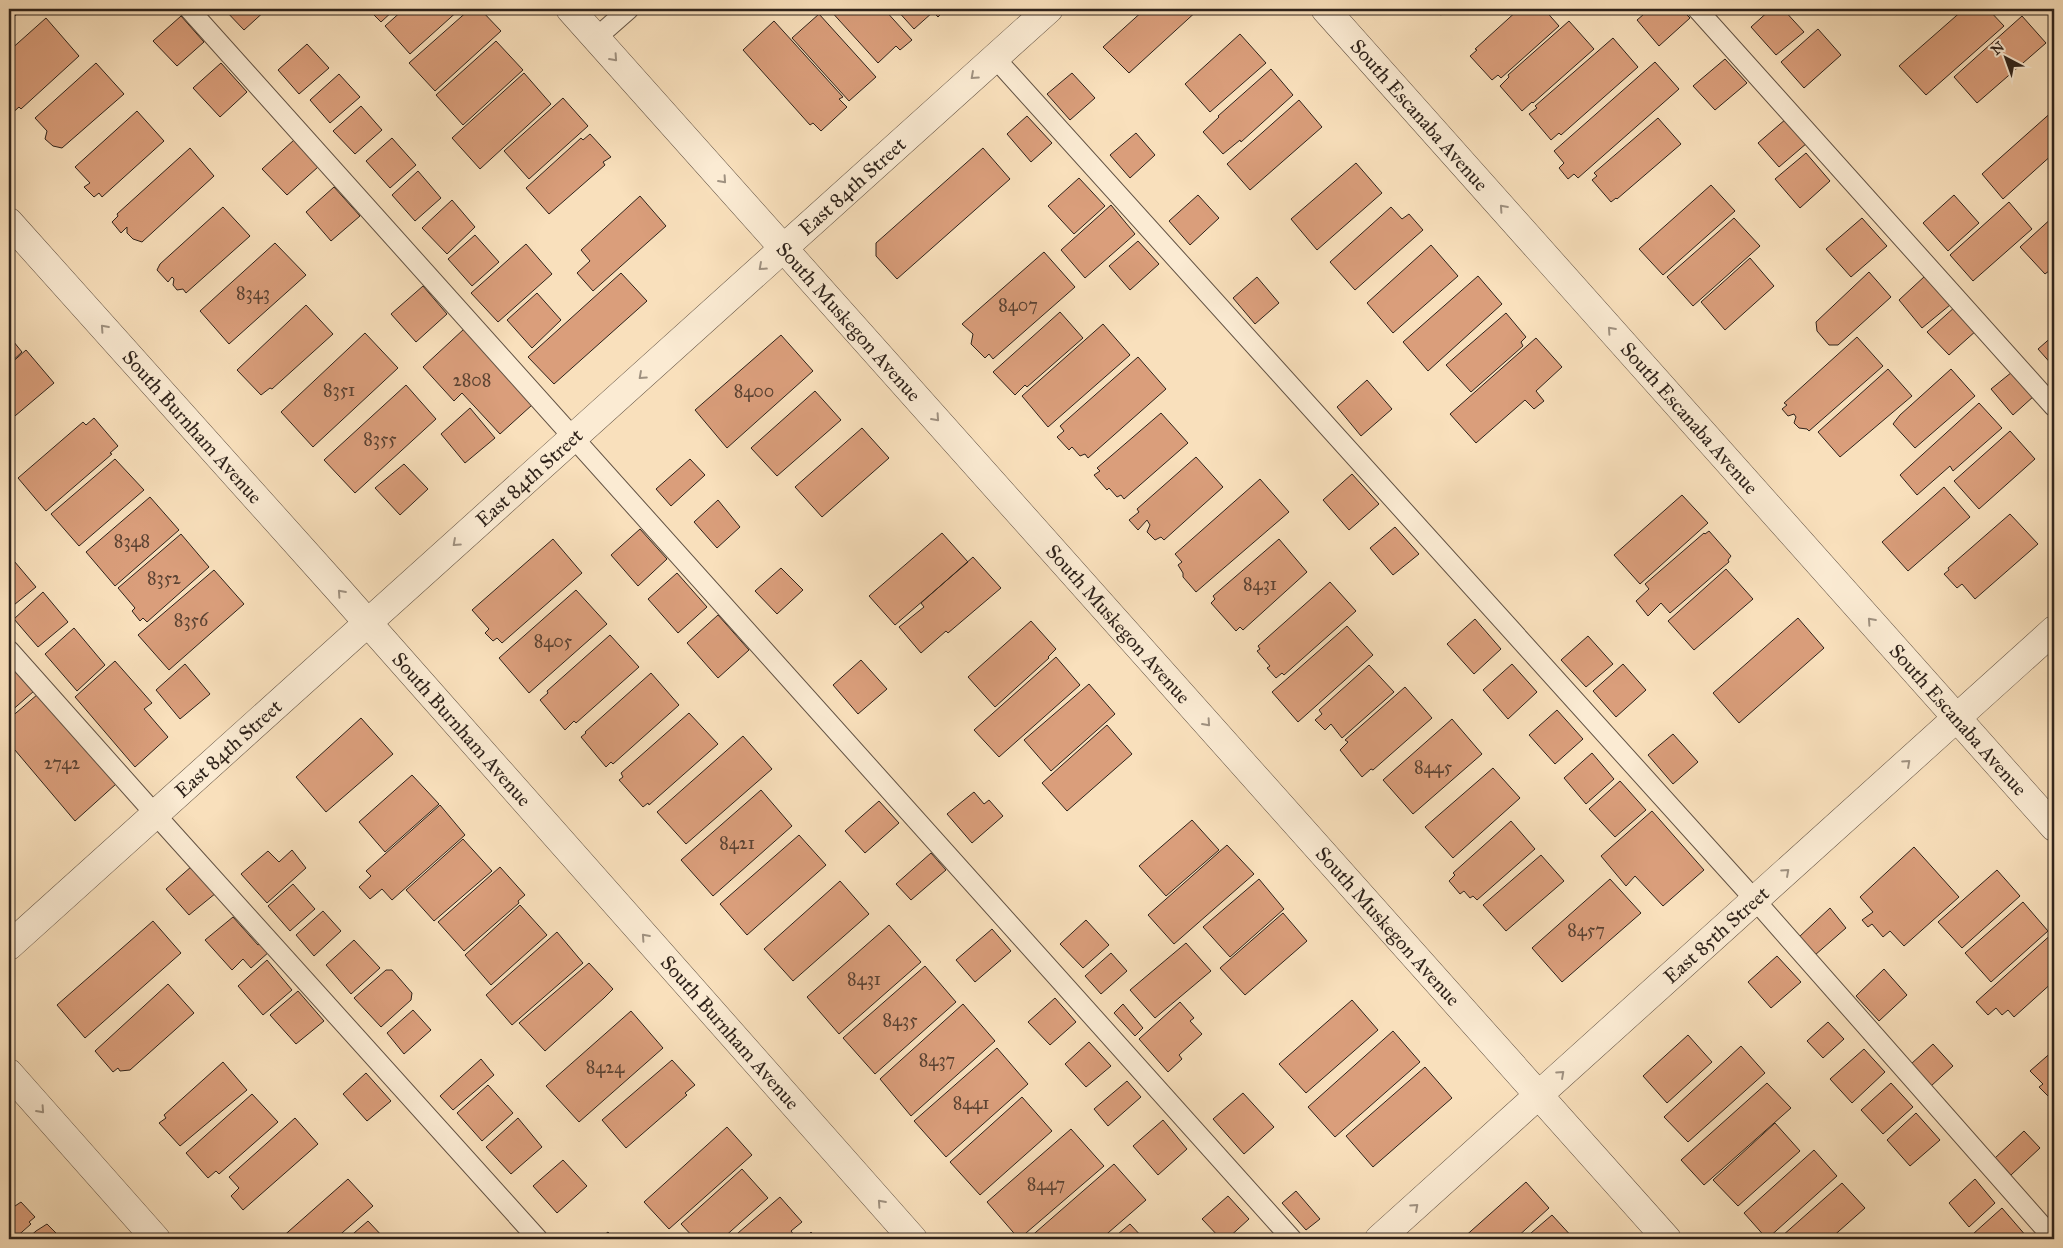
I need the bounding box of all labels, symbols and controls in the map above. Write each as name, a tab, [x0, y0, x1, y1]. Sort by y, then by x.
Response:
north arrow	[1980, 32, 2030, 82]
street label: South Escanaba Avenue	[1346, 34, 1493, 196]
text: N	[1988, 38, 2008, 59]
one-way arrow	[609, 53, 618, 62]
one-way arrow	[971, 71, 980, 80]
street label: East 84th Street	[794, 132, 911, 241]
one-way arrow	[717, 174, 726, 183]
one-way arrow	[1500, 205, 1509, 214]
street label: South Muskegon Avenue	[772, 237, 926, 406]
one-way arrow	[759, 261, 768, 270]
house number: 8343	[236, 282, 270, 304]
house number: 8407	[998, 294, 1038, 316]
one-way arrow	[101, 324, 110, 333]
one-way arrow	[1608, 326, 1617, 335]
street label: South Escanaba Avenue	[1616, 337, 1764, 499]
street label: South Burnham Avenue	[118, 345, 268, 509]
house number: 2808	[453, 369, 491, 391]
one-way arrow	[638, 370, 647, 379]
house number: 8351	[323, 379, 355, 401]
house number: 8400	[734, 380, 774, 402]
one-way arrow	[930, 413, 939, 422]
street label: East 84th Street	[471, 423, 587, 532]
house number: 8355	[363, 428, 397, 450]
house number: 8348	[114, 530, 150, 552]
one-way arrow	[452, 537, 461, 546]
street label: South Muskegon Avenue	[1041, 539, 1196, 709]
house number: 8352	[147, 567, 181, 589]
house number: 8431	[1243, 573, 1277, 595]
one-way arrow	[337, 589, 346, 598]
house number: 8356	[174, 609, 209, 631]
one-way arrow	[1867, 617, 1876, 626]
house number: 8405	[534, 630, 573, 652]
street label: South Escanaba Avenue	[1884, 639, 2032, 801]
street label: South Burnham Avenue	[387, 647, 537, 811]
street label: East 84th Street	[170, 694, 287, 803]
one-way arrow	[1201, 717, 1210, 726]
house number: 2742	[44, 752, 80, 774]
house number: 8445	[1414, 756, 1453, 778]
one-way arrow	[1901, 760, 1910, 769]
house number: 8421	[719, 832, 755, 854]
street label: South Muskegon Avenue	[1311, 842, 1465, 1011]
one-way arrow	[1781, 869, 1790, 878]
street label: East 85th Street	[1658, 881, 1774, 989]
house number: 8457	[1567, 919, 1605, 941]
one-way arrow	[642, 933, 651, 942]
street label: South Burnham Avenue	[656, 950, 805, 1115]
house number: 8431	[847, 968, 881, 990]
house number: 8435	[882, 1009, 918, 1031]
house number: 8437	[919, 1049, 955, 1071]
house number: 8424	[586, 1056, 625, 1078]
one-way arrow	[1556, 1071, 1565, 1080]
house number: 8441	[953, 1092, 989, 1114]
one-way arrow	[35, 1104, 44, 1113]
house number: 8447	[1027, 1173, 1065, 1195]
one-way arrow	[878, 1199, 887, 1208]
one-way arrow	[1409, 1203, 1418, 1212]

